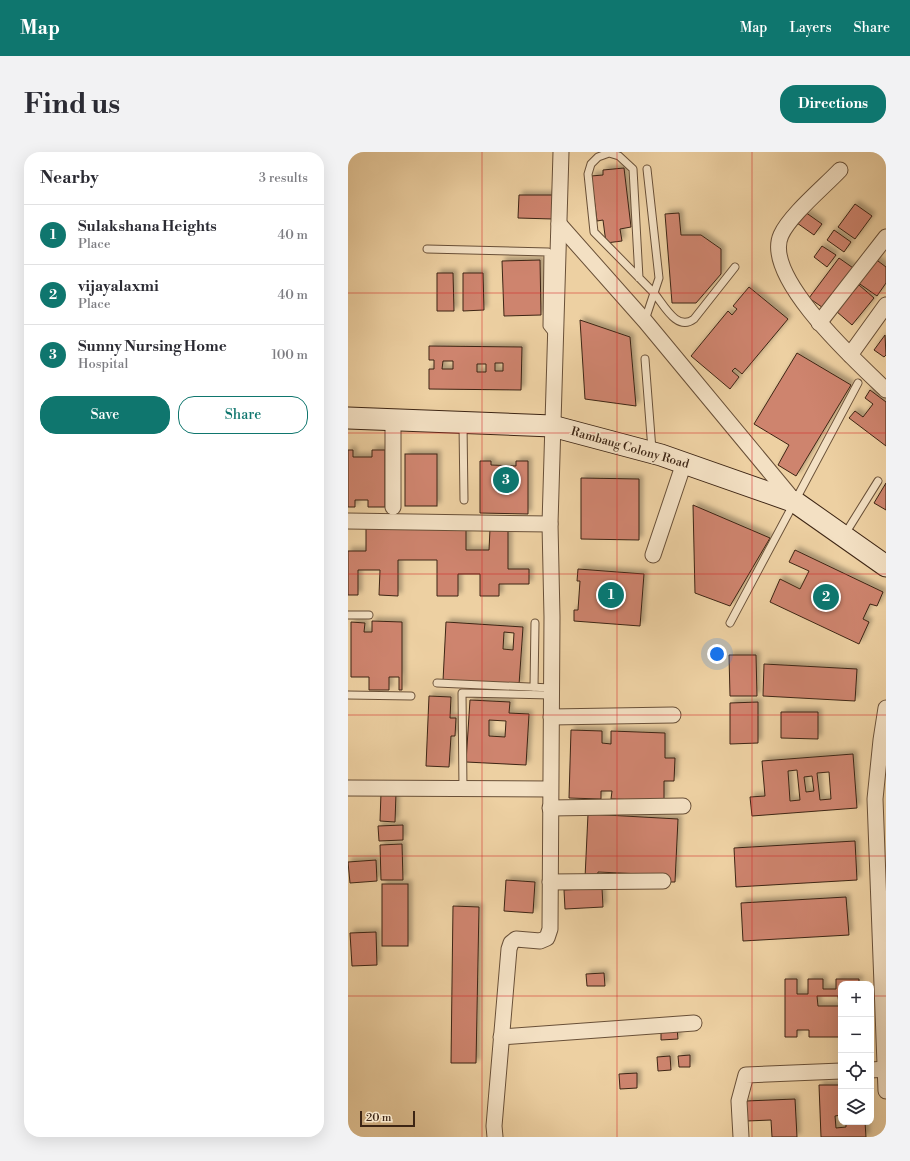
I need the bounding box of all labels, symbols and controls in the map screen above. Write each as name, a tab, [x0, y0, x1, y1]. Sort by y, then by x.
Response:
text: Map	[20, 16, 60, 40]
text: Map	[740, 19, 767, 37]
text: Layers	[789, 19, 832, 37]
text: Share	[854, 19, 890, 37]
button: Directions	[780, 85, 886, 123]
text: Find us	[24, 87, 120, 122]
text: Nearby	[40, 167, 99, 189]
text: 3 results	[259, 170, 308, 186]
text: Sulakshana Heights	[78, 217, 217, 236]
text: 1	[50, 227, 56, 243]
text: 40 m	[278, 227, 308, 243]
text: Place	[78, 236, 110, 252]
text: vijayalaxmi	[78, 277, 159, 296]
text: 2	[49, 287, 57, 303]
text: 40 m	[278, 287, 308, 303]
text: Place	[78, 296, 110, 312]
text: Sunny Nursing Home	[78, 337, 227, 356]
text: 3	[49, 347, 57, 363]
text: 100 m	[272, 347, 308, 363]
text: Hospital	[78, 356, 128, 372]
button: Save	[40, 396, 170, 434]
button: Share	[178, 396, 308, 434]
street label: Rambaug Colony Road	[569, 424, 691, 472]
pin: 3	[493, 465, 519, 495]
pin: 1	[598, 580, 624, 610]
pin: 2	[813, 582, 839, 612]
your location	[707, 644, 727, 664]
map controls	[838, 981, 874, 1125]
button: +	[838, 981, 874, 1017]
button: −	[838, 1017, 874, 1053]
button: locate	[838, 1053, 874, 1089]
button: layers	[838, 1089, 874, 1125]
scale bar	[360, 1109, 415, 1128]
text: 20 m	[366, 1111, 391, 1125]

